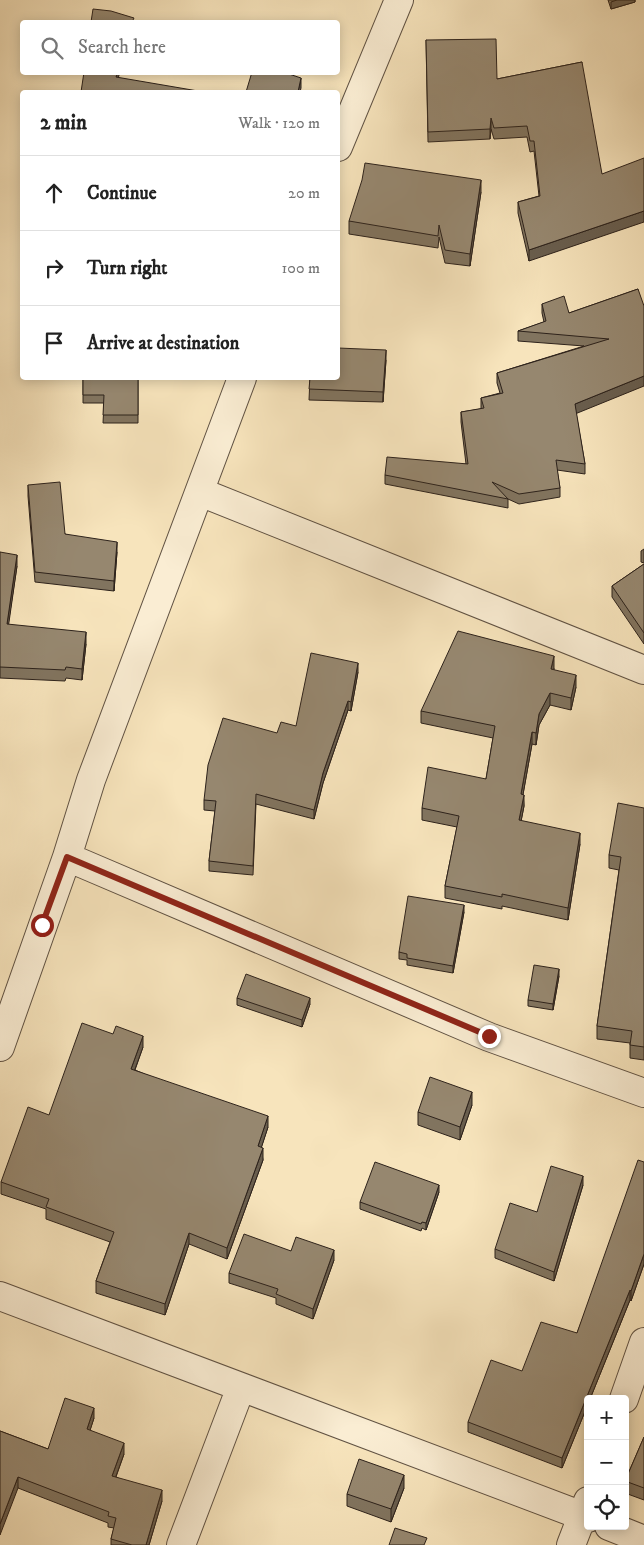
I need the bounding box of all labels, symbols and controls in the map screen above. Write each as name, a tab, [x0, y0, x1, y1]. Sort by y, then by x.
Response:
search box	[20, 20, 340, 75]
icon: search	[38, 34, 66, 62]
text: Search here	[78, 36, 166, 59]
text: 2 min	[40, 110, 87, 136]
text: Walk · 120 m	[238, 113, 320, 133]
icon: ahead	[40, 179, 68, 207]
text: Continue	[87, 182, 157, 205]
text: 20 m	[288, 183, 320, 203]
icon: right	[40, 254, 68, 282]
text: Turn right	[87, 257, 167, 280]
text: 100 m	[282, 258, 320, 278]
icon: arrive	[40, 329, 68, 357]
text: Arrive at destination	[87, 332, 239, 355]
route start	[31, 914, 54, 937]
route end	[478, 1025, 501, 1048]
map controls	[584, 1395, 629, 1530]
button: +	[584, 1395, 629, 1440]
button: −	[584, 1440, 629, 1485]
button: locate	[584, 1485, 629, 1530]

